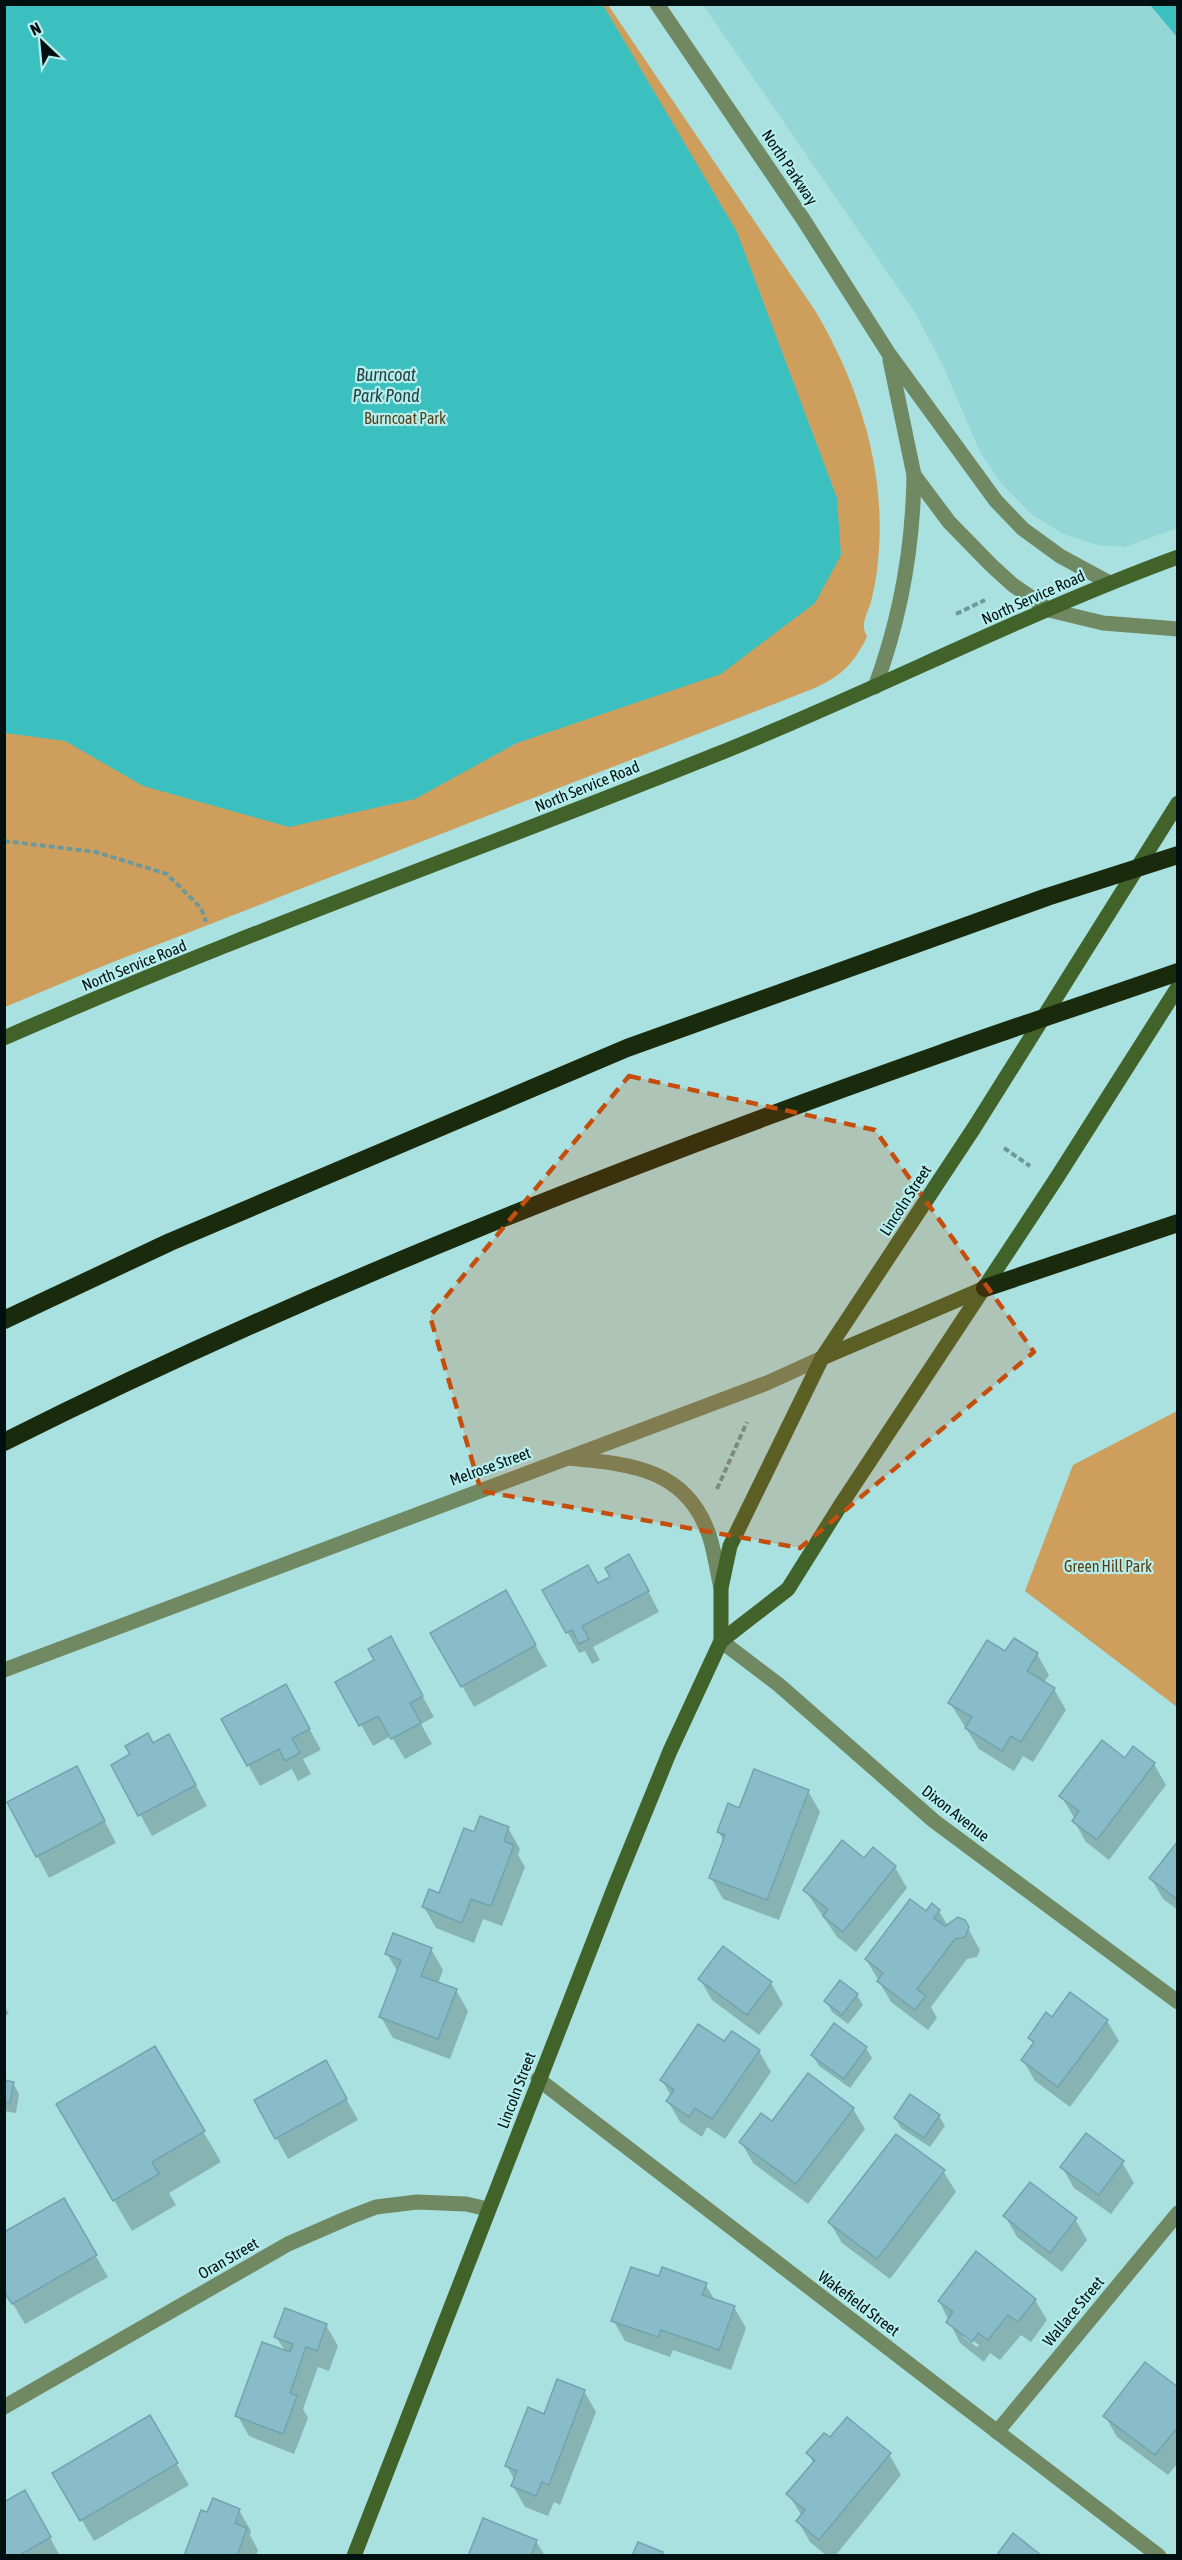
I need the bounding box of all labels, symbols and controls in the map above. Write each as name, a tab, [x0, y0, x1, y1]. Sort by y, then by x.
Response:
north arrow	[12, 12, 72, 72]
text: N	[27, 18, 44, 39]
street label: North Parkway	[758, 126, 822, 209]
water label: Burncoat Park Pond	[352, 364, 420, 406]
park label: Burncoat Park	[364, 409, 446, 427]
street label: North Service Road	[979, 566, 1087, 628]
street label: North Service Road	[532, 757, 642, 815]
street label: North Service Road	[79, 936, 189, 994]
street label: Lincoln Street	[876, 1161, 935, 1239]
street label: Melrose Street	[447, 1443, 533, 1489]
park label: Green Hill Park	[1064, 1557, 1152, 1575]
street label: Dixon Avenue	[919, 1781, 993, 1845]
street label: Lincoln Street	[493, 2049, 539, 2131]
street label: Oran Street	[195, 2233, 262, 2282]
street label: Wakefield Street	[815, 2267, 903, 2340]
street label: Wallace Street	[1039, 2272, 1107, 2349]

